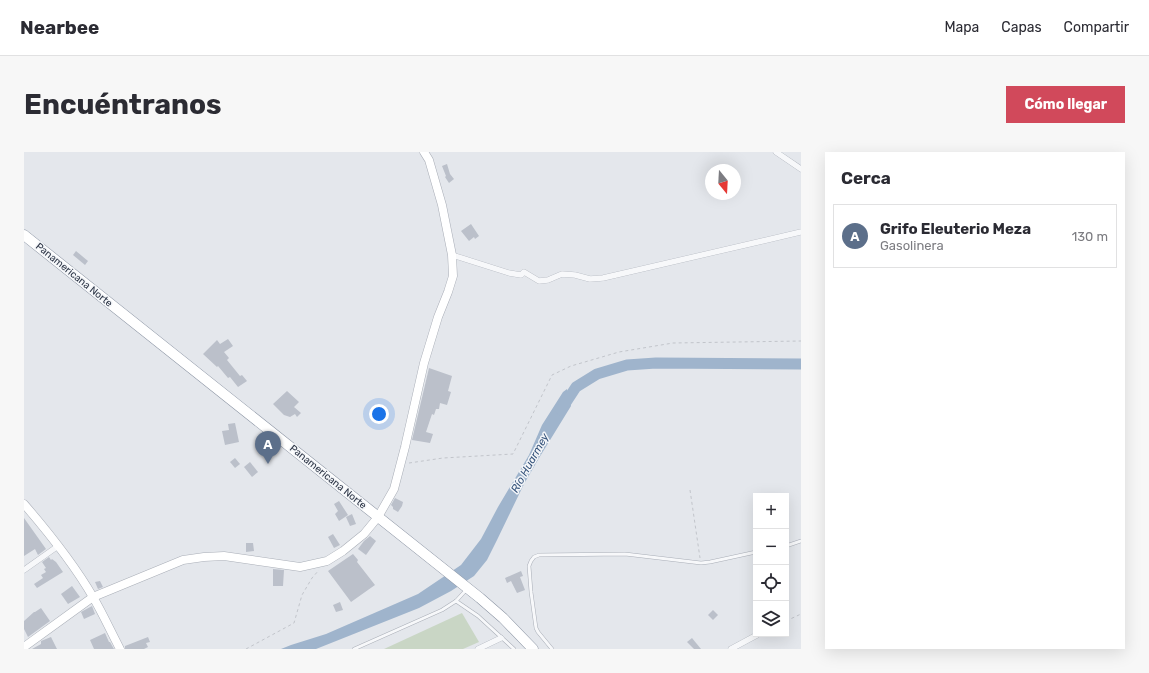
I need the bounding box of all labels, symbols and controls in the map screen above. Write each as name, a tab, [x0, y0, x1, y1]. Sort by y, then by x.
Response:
text: Nearbee	[20, 16, 99, 39]
text: Mapa	[944, 19, 979, 36]
text: Capas	[1001, 19, 1042, 36]
text: Compartir	[1064, 19, 1129, 36]
button: Cómo llegar	[1006, 86, 1125, 123]
text: Encuéntranos	[24, 88, 222, 121]
north arrow	[705, 164, 741, 200]
text: Cerca	[841, 168, 891, 188]
text: Grifo Eleuterio Meza	[880, 220, 1031, 238]
text: A	[850, 229, 860, 244]
text: 130 m	[1072, 229, 1108, 244]
text: Gasolinera	[880, 238, 944, 253]
street label: Panamericana Norte	[33, 240, 115, 310]
your location	[369, 404, 389, 424]
water label: Río Huarmey	[508, 430, 552, 495]
pin: A	[255, 431, 281, 464]
street label: Panamericana Norte	[287, 442, 369, 512]
map controls	[753, 493, 789, 637]
button: +	[753, 493, 789, 529]
button: −	[753, 529, 789, 565]
button: locate	[753, 565, 789, 601]
button: layers	[753, 601, 789, 637]

